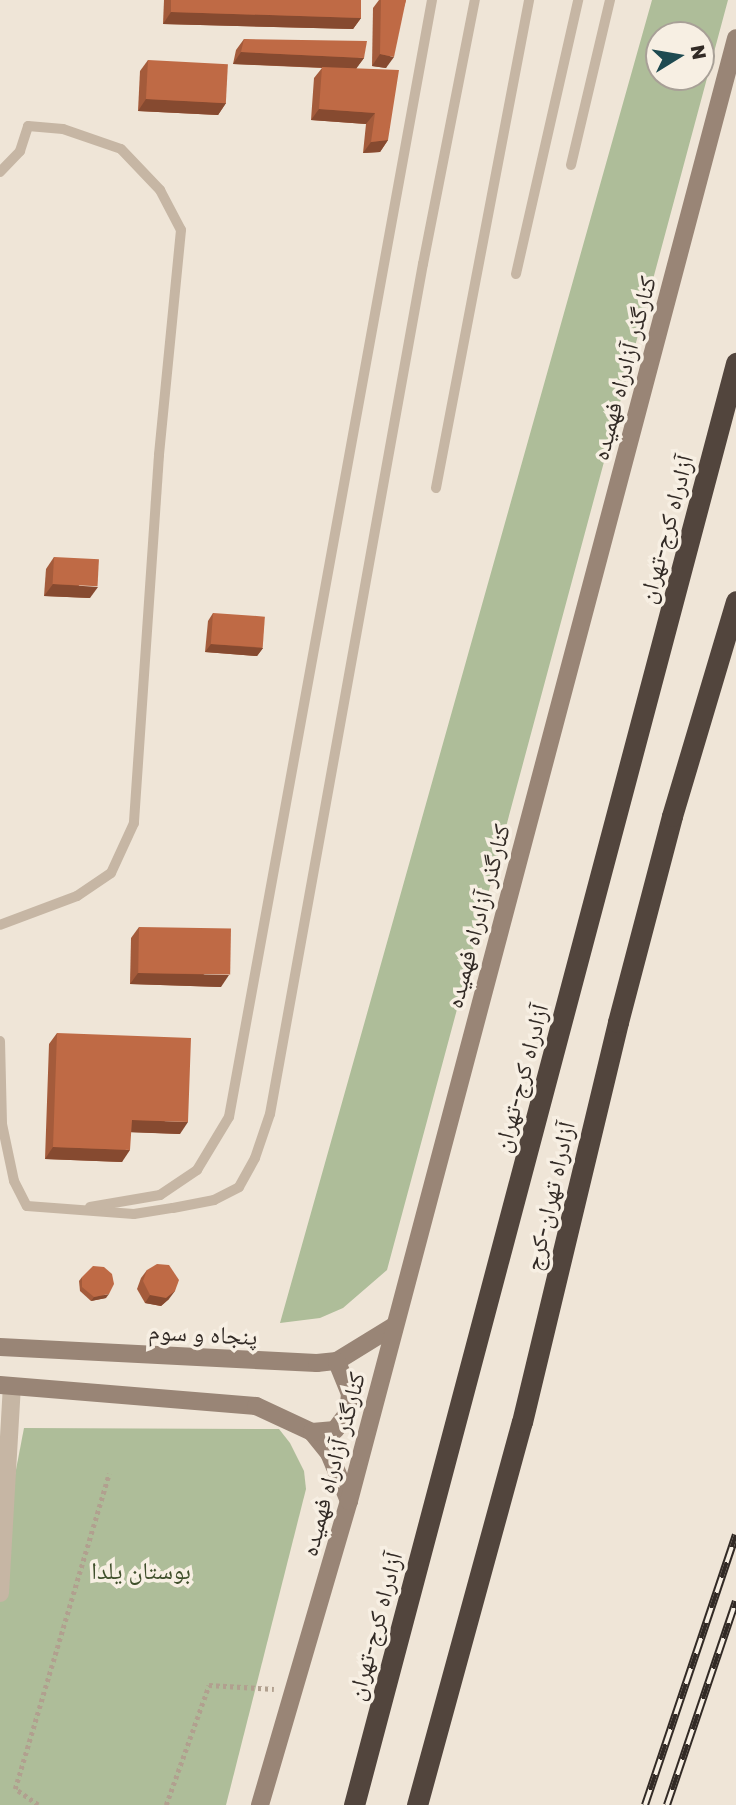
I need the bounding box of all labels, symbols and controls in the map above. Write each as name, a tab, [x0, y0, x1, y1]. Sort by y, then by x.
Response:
north arrow	[645, 21, 715, 91]
text: N	[686, 43, 712, 62]
street label: کنارگذر آزادراه فهمیده	[585, 273, 661, 463]
street label: آزادراه کرج-تهران	[631, 452, 699, 606]
street label: کنارگذر آزادراه فهمیده	[439, 821, 515, 1011]
street label: آزادراه کرج-تهران	[486, 1001, 554, 1155]
street label: آزادراه تهران-کرج	[518, 1119, 580, 1273]
street label: پنجاه و سوم	[148, 1316, 258, 1350]
street label: کنارگذر آزادراه فهمیده	[294, 1369, 370, 1559]
street label: آزادراه کرج-تهران	[340, 1549, 408, 1703]
park label: بوستان یلدا	[91, 1556, 191, 1584]

